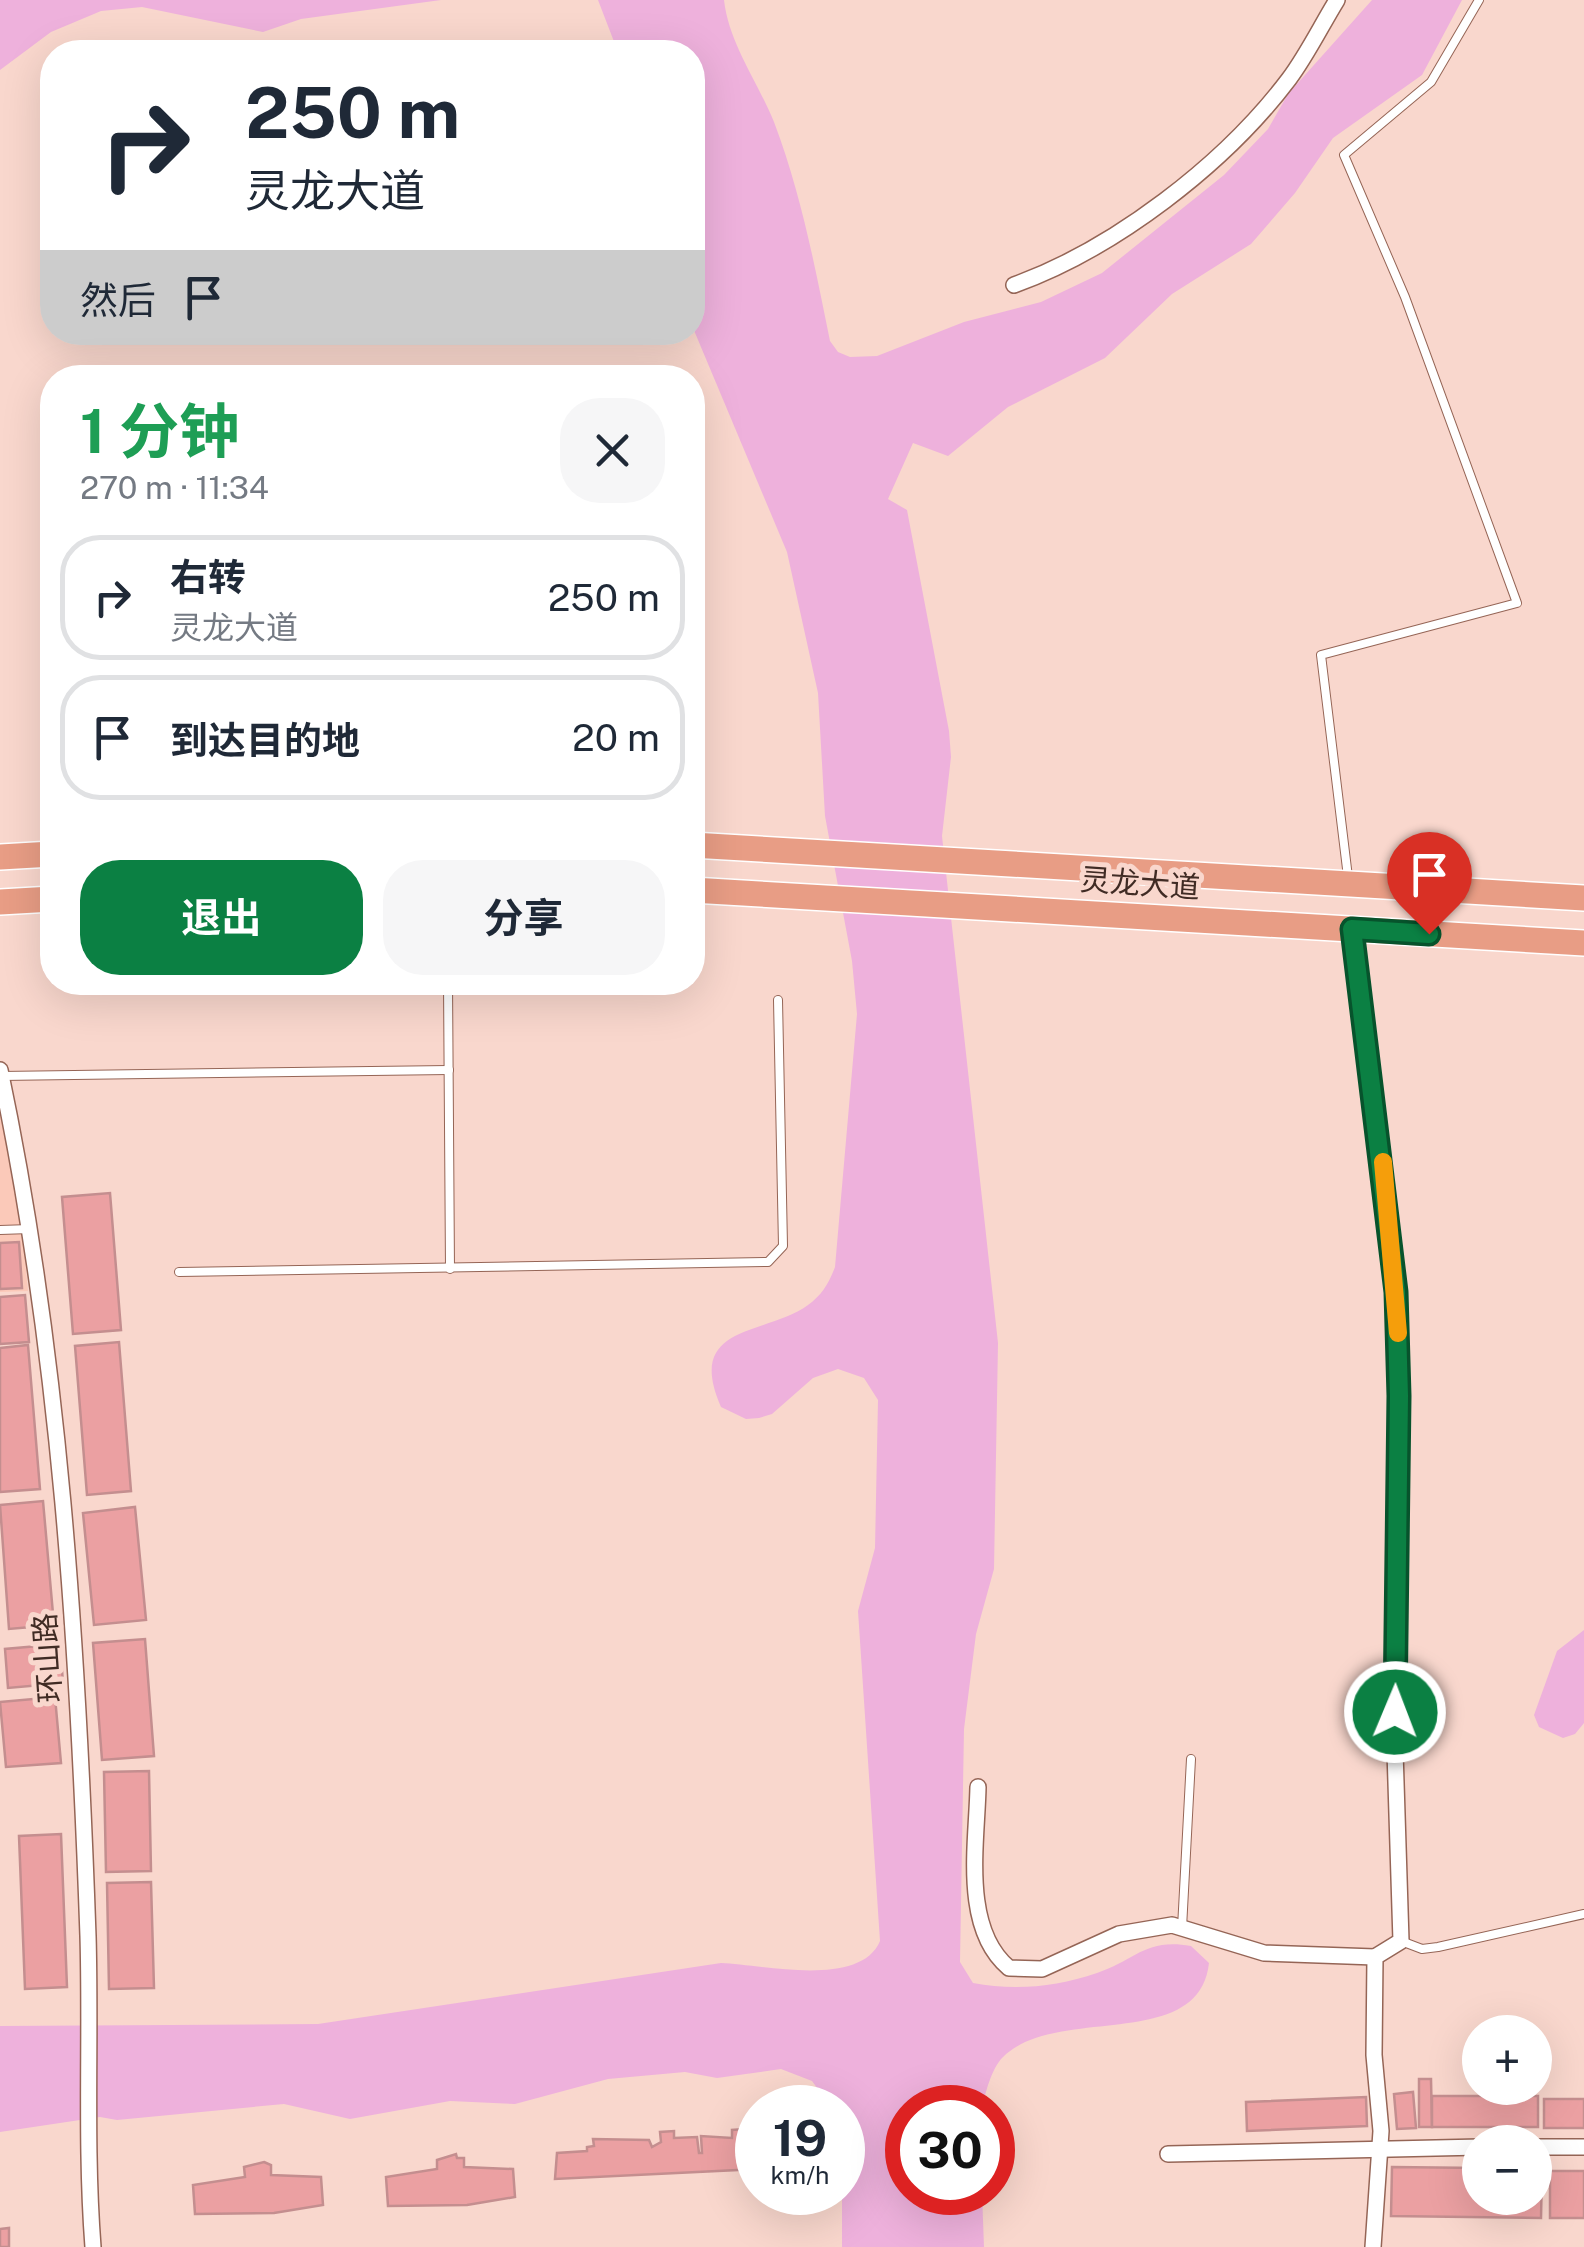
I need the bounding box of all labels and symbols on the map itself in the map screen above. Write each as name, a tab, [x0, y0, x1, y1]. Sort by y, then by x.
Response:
pin	[1387, 832, 1472, 935]
street label: 灵龙大道	[1079, 861, 1201, 905]
street label: 环山路	[26, 1612, 68, 1704]
position arrow	[1343, 1660, 1447, 1764]
speed limit sign: 30	[885, 2085, 1015, 2215]

